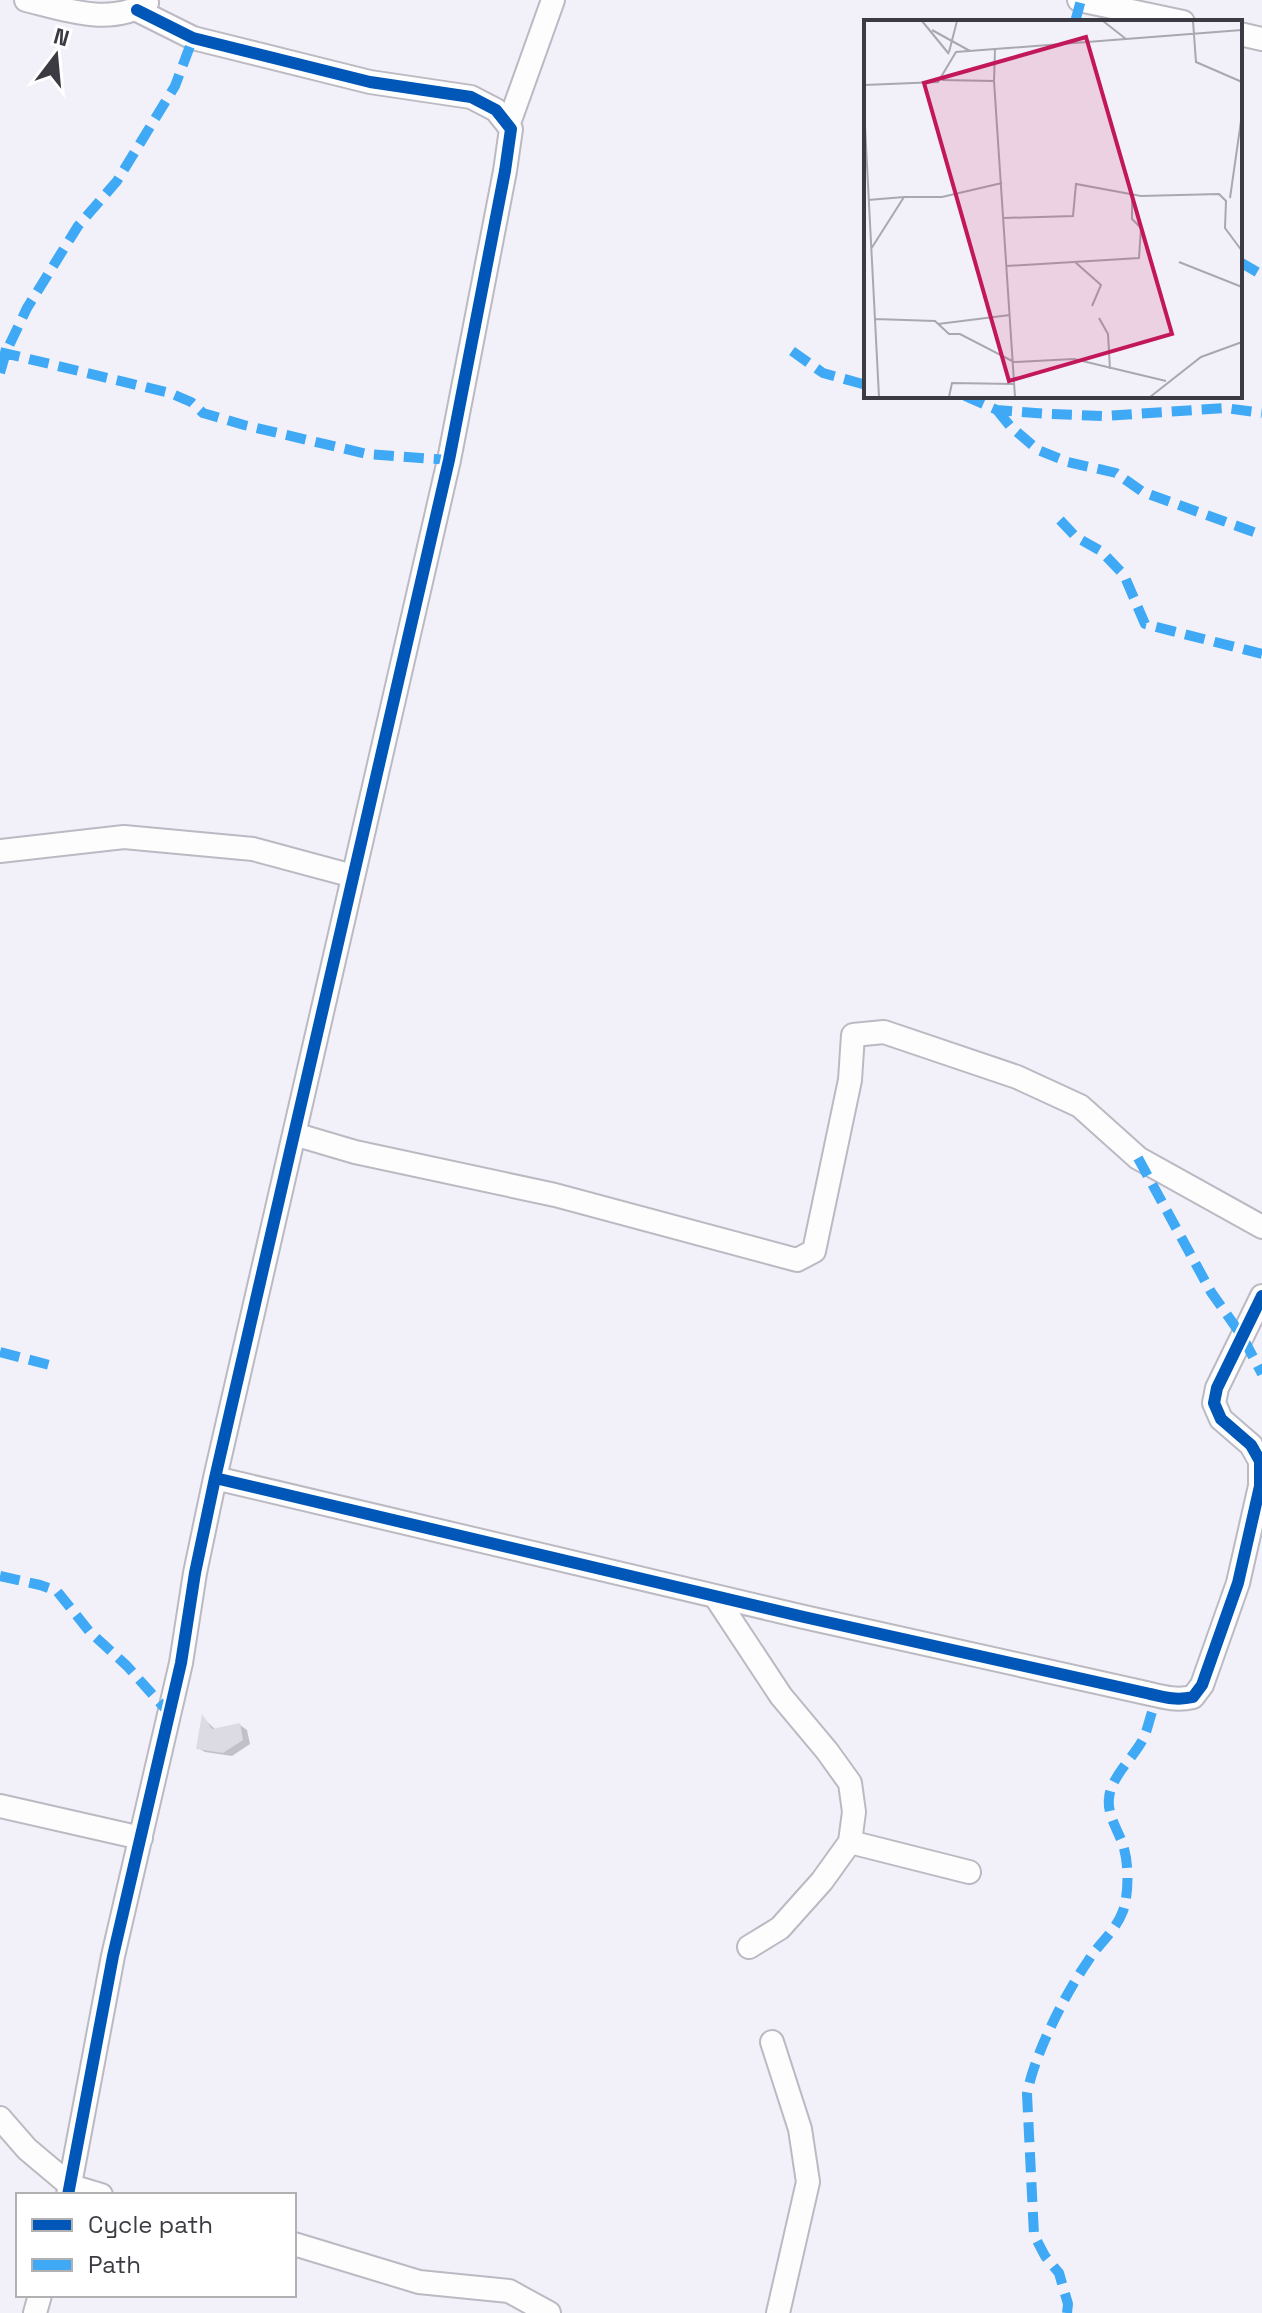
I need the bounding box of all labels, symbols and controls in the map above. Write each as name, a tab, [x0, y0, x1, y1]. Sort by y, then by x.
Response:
north arrow	[16, 16, 96, 96]
inset map	[864, 20, 1242, 398]
text: N	[51, 21, 72, 52]
legend	[16, 2193, 296, 2297]
text: Cycle path	[88, 2209, 213, 2240]
text: Path	[88, 2249, 141, 2280]

